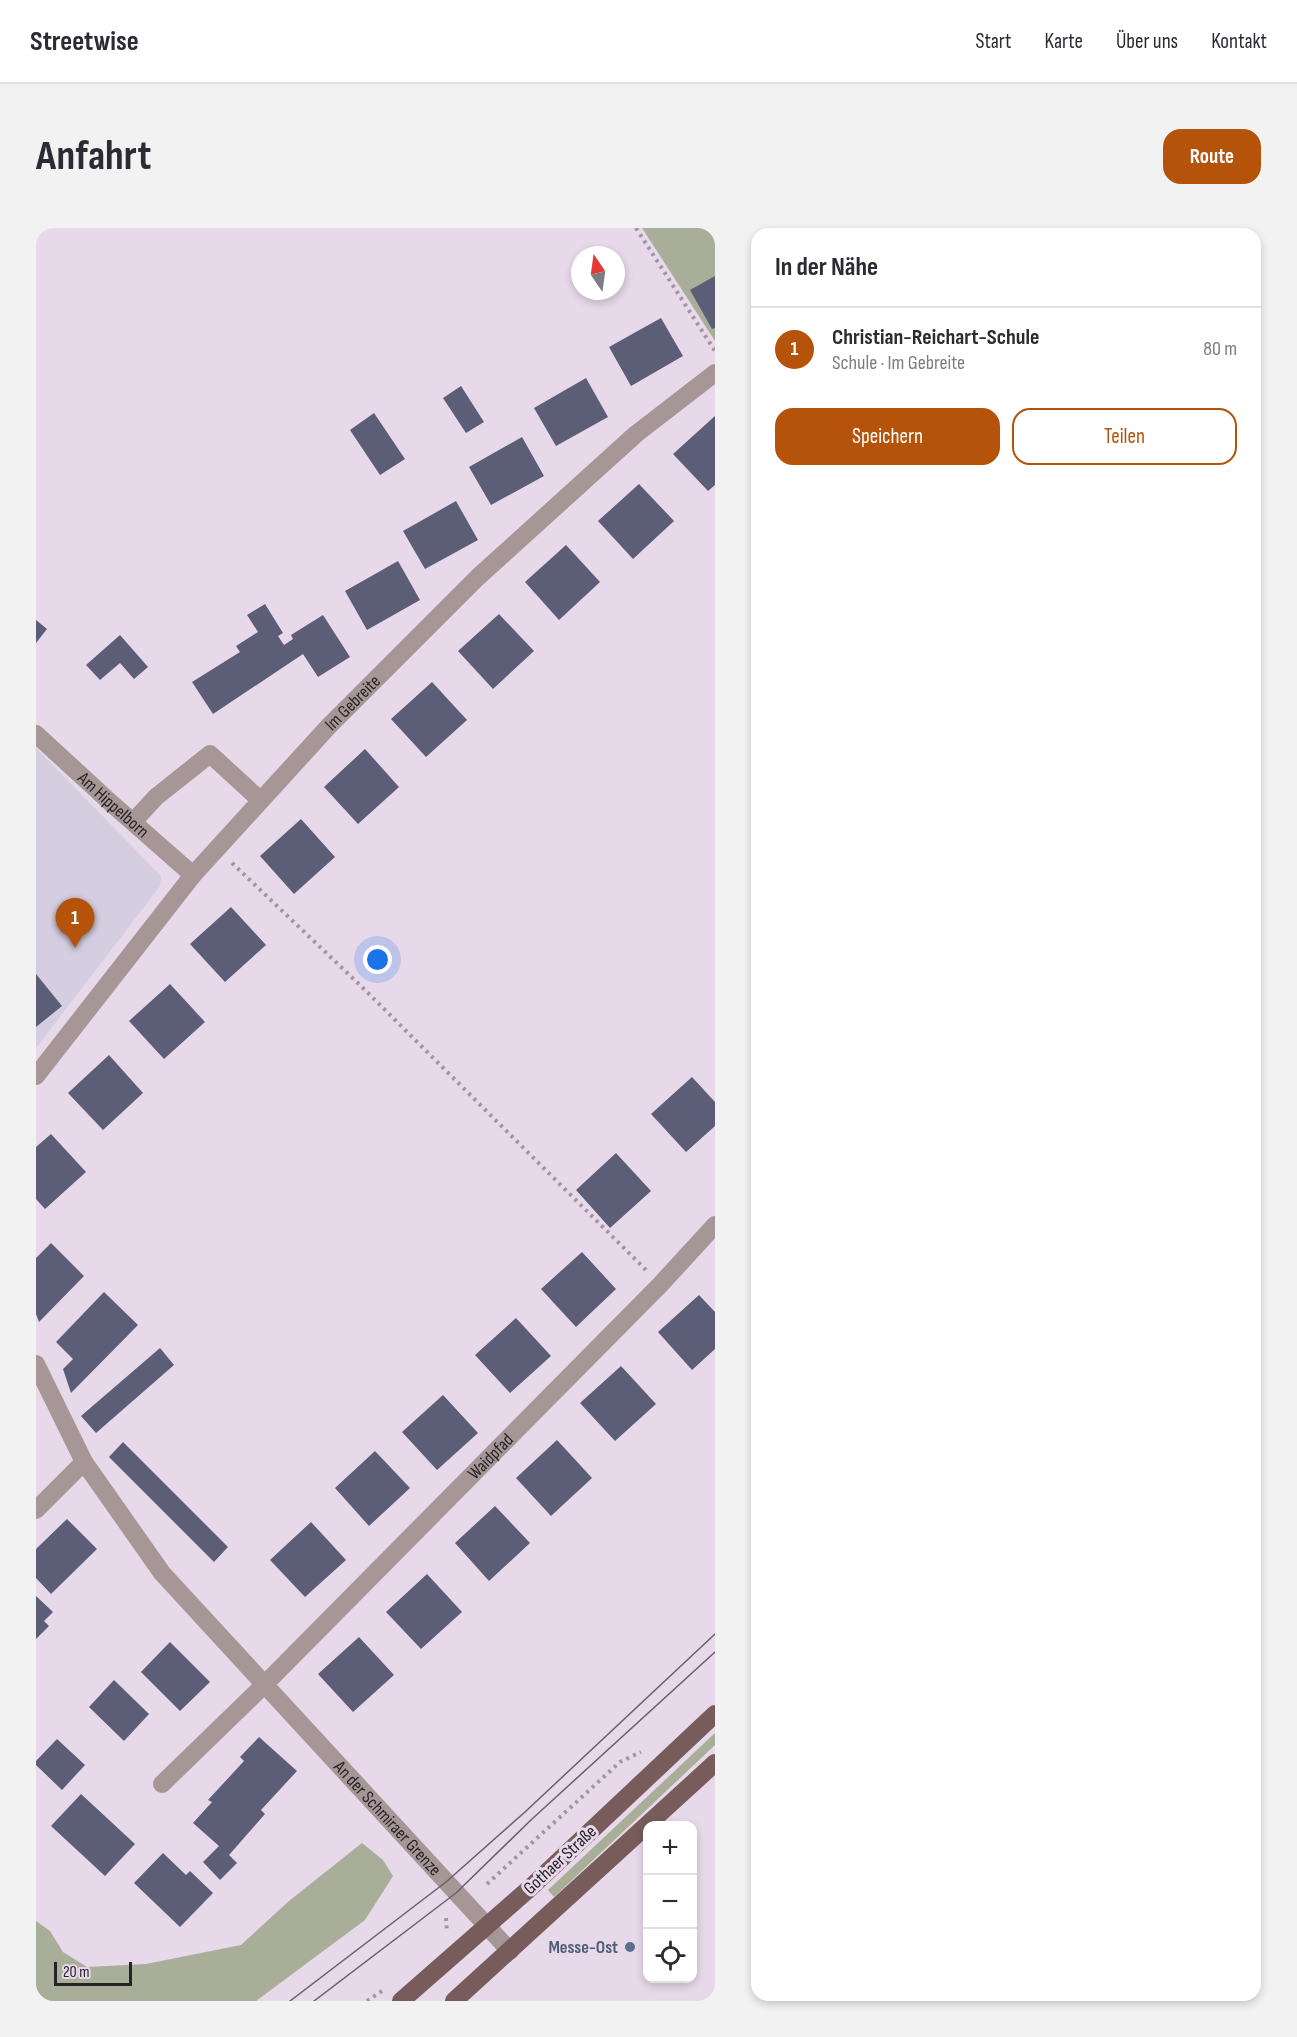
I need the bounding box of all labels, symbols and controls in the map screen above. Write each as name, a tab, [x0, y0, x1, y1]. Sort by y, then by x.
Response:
text: Streetwise	[30, 25, 139, 58]
text: Start	[975, 29, 1012, 54]
text: Karte	[1045, 29, 1083, 54]
text: Über uns	[1116, 29, 1178, 54]
text: Kontakt	[1211, 29, 1267, 54]
button: Route	[1163, 129, 1261, 184]
text: Anfahrt	[36, 131, 151, 182]
north arrow	[571, 246, 625, 300]
text: In der Nähe	[775, 252, 878, 283]
text: Christian-Reichart-Schule	[832, 324, 1039, 351]
text: 1	[791, 337, 798, 361]
text: 80 m	[1203, 337, 1237, 361]
text: Schule · Im Gebreite	[832, 351, 965, 375]
button: Speichern	[775, 408, 1000, 465]
button: Teilen	[1012, 408, 1237, 465]
street label: Im Gebreite	[320, 670, 385, 735]
street label: Am Hippelborn	[73, 767, 153, 842]
pin: 1	[56, 898, 94, 948]
your location	[363, 945, 392, 974]
street label: Waidpfad	[463, 1429, 518, 1484]
street label: An der Schmiraer Grenze	[329, 1756, 446, 1880]
street label: Gothaer Straße	[519, 1821, 601, 1899]
map controls	[643, 1821, 697, 1983]
button: +	[643, 1821, 697, 1875]
button: −	[643, 1875, 697, 1929]
button: locate	[643, 1929, 697, 1983]
place label: Messe-Ost	[548, 1937, 618, 1958]
marker: Messe-Ost	[623, 1940, 637, 1954]
scale bar	[54, 1959, 132, 1986]
text: 20 m	[63, 1963, 90, 1982]

